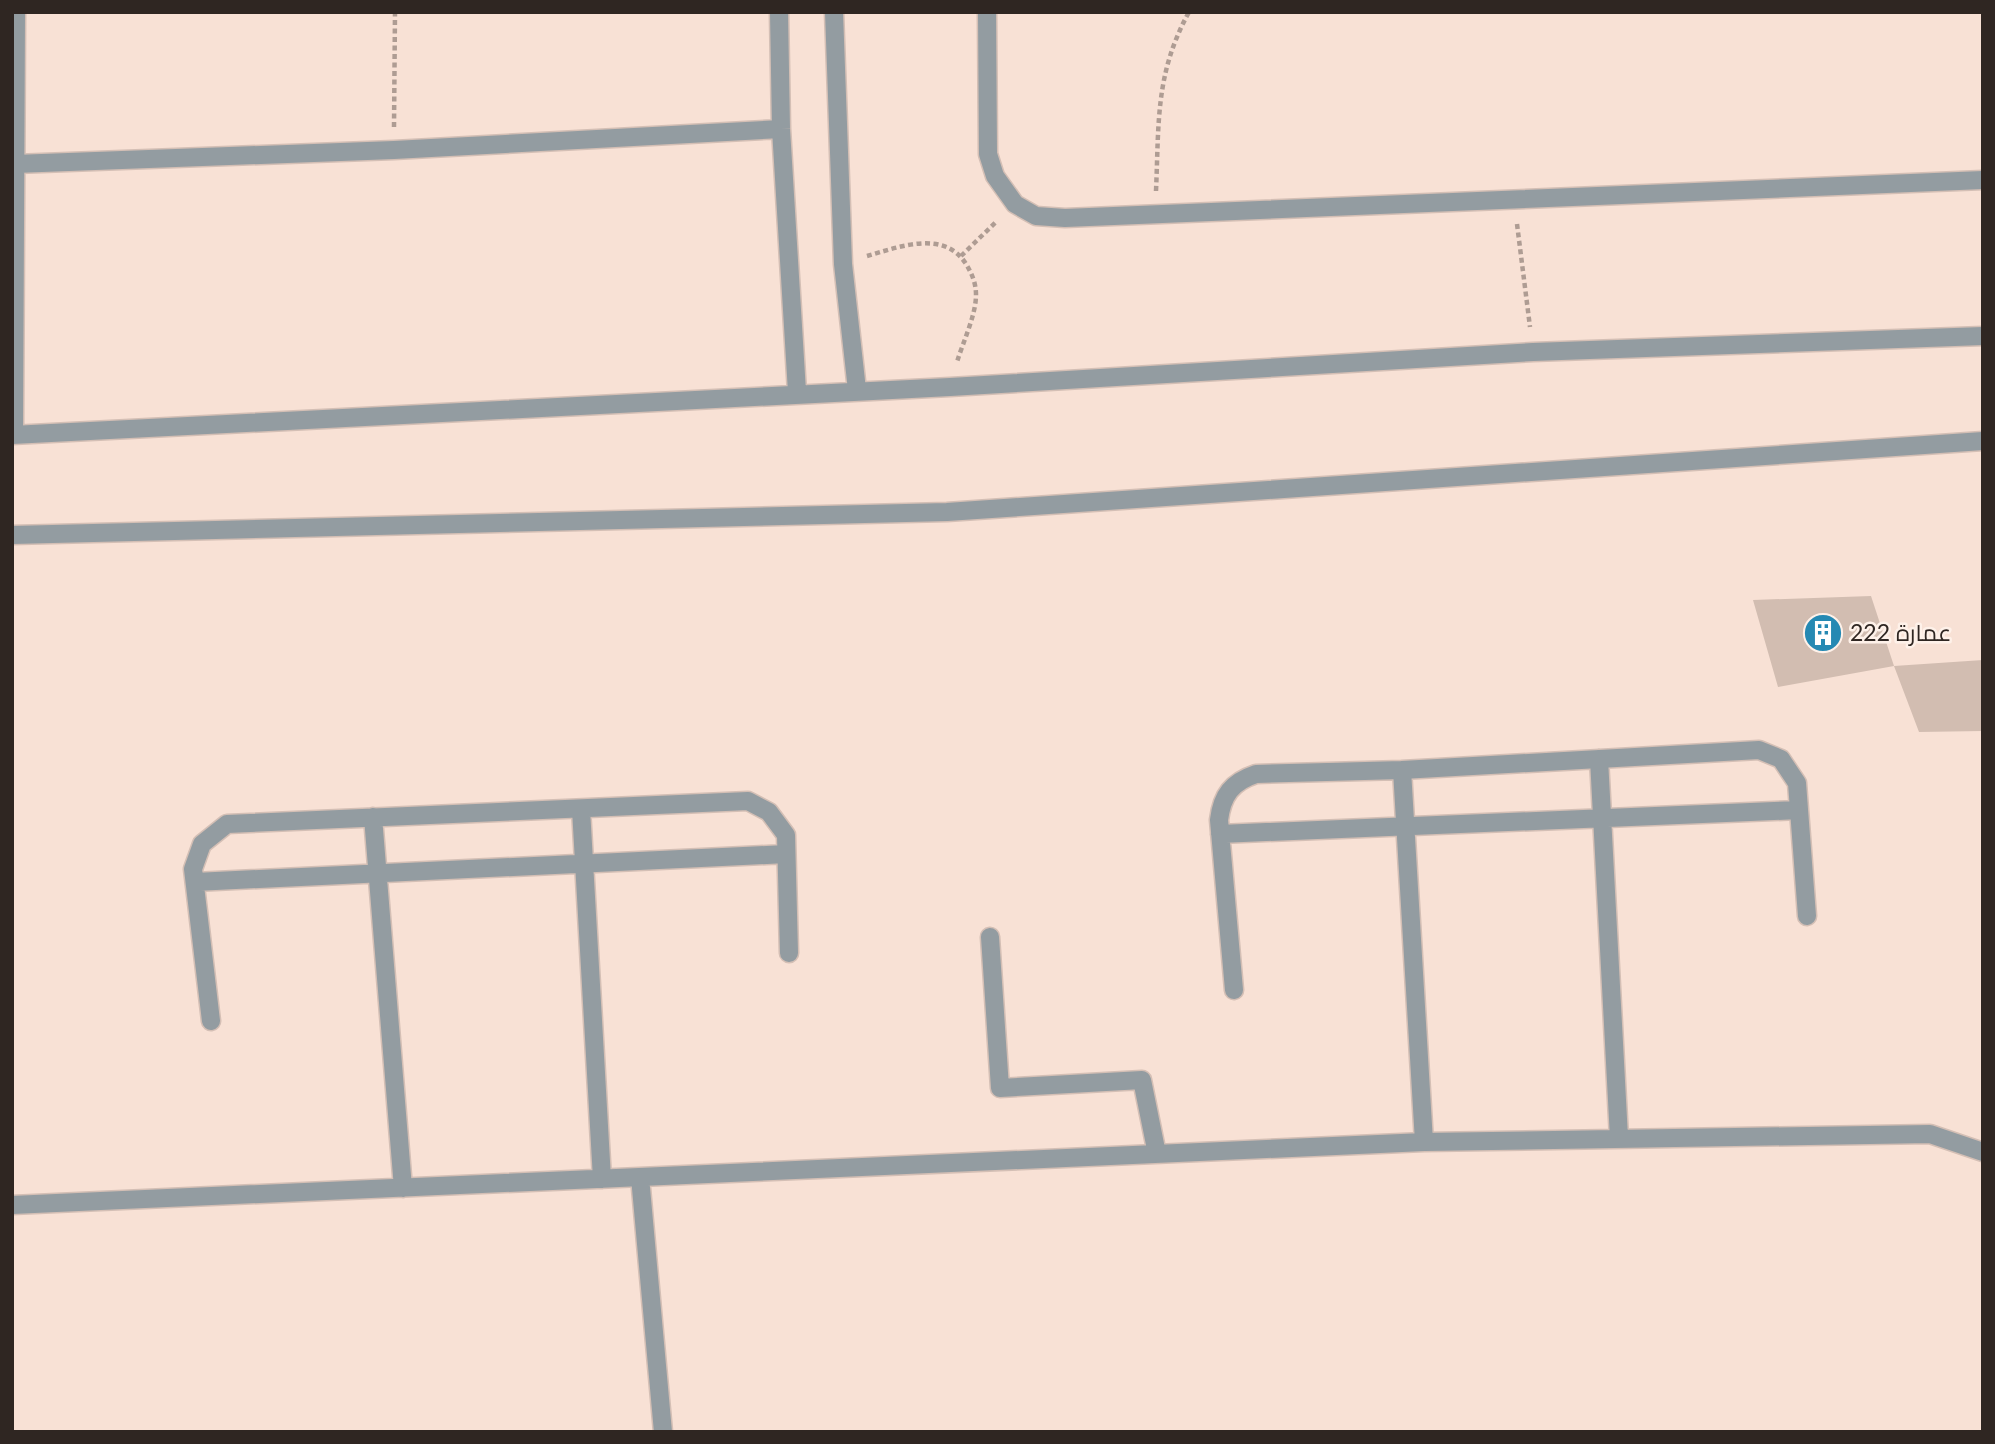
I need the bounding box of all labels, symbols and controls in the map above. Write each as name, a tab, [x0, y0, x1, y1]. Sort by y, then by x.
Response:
building icon: عمارة 222	[1802, 612, 1844, 654]
place label: عمارة 222	[1850, 618, 1951, 646]

